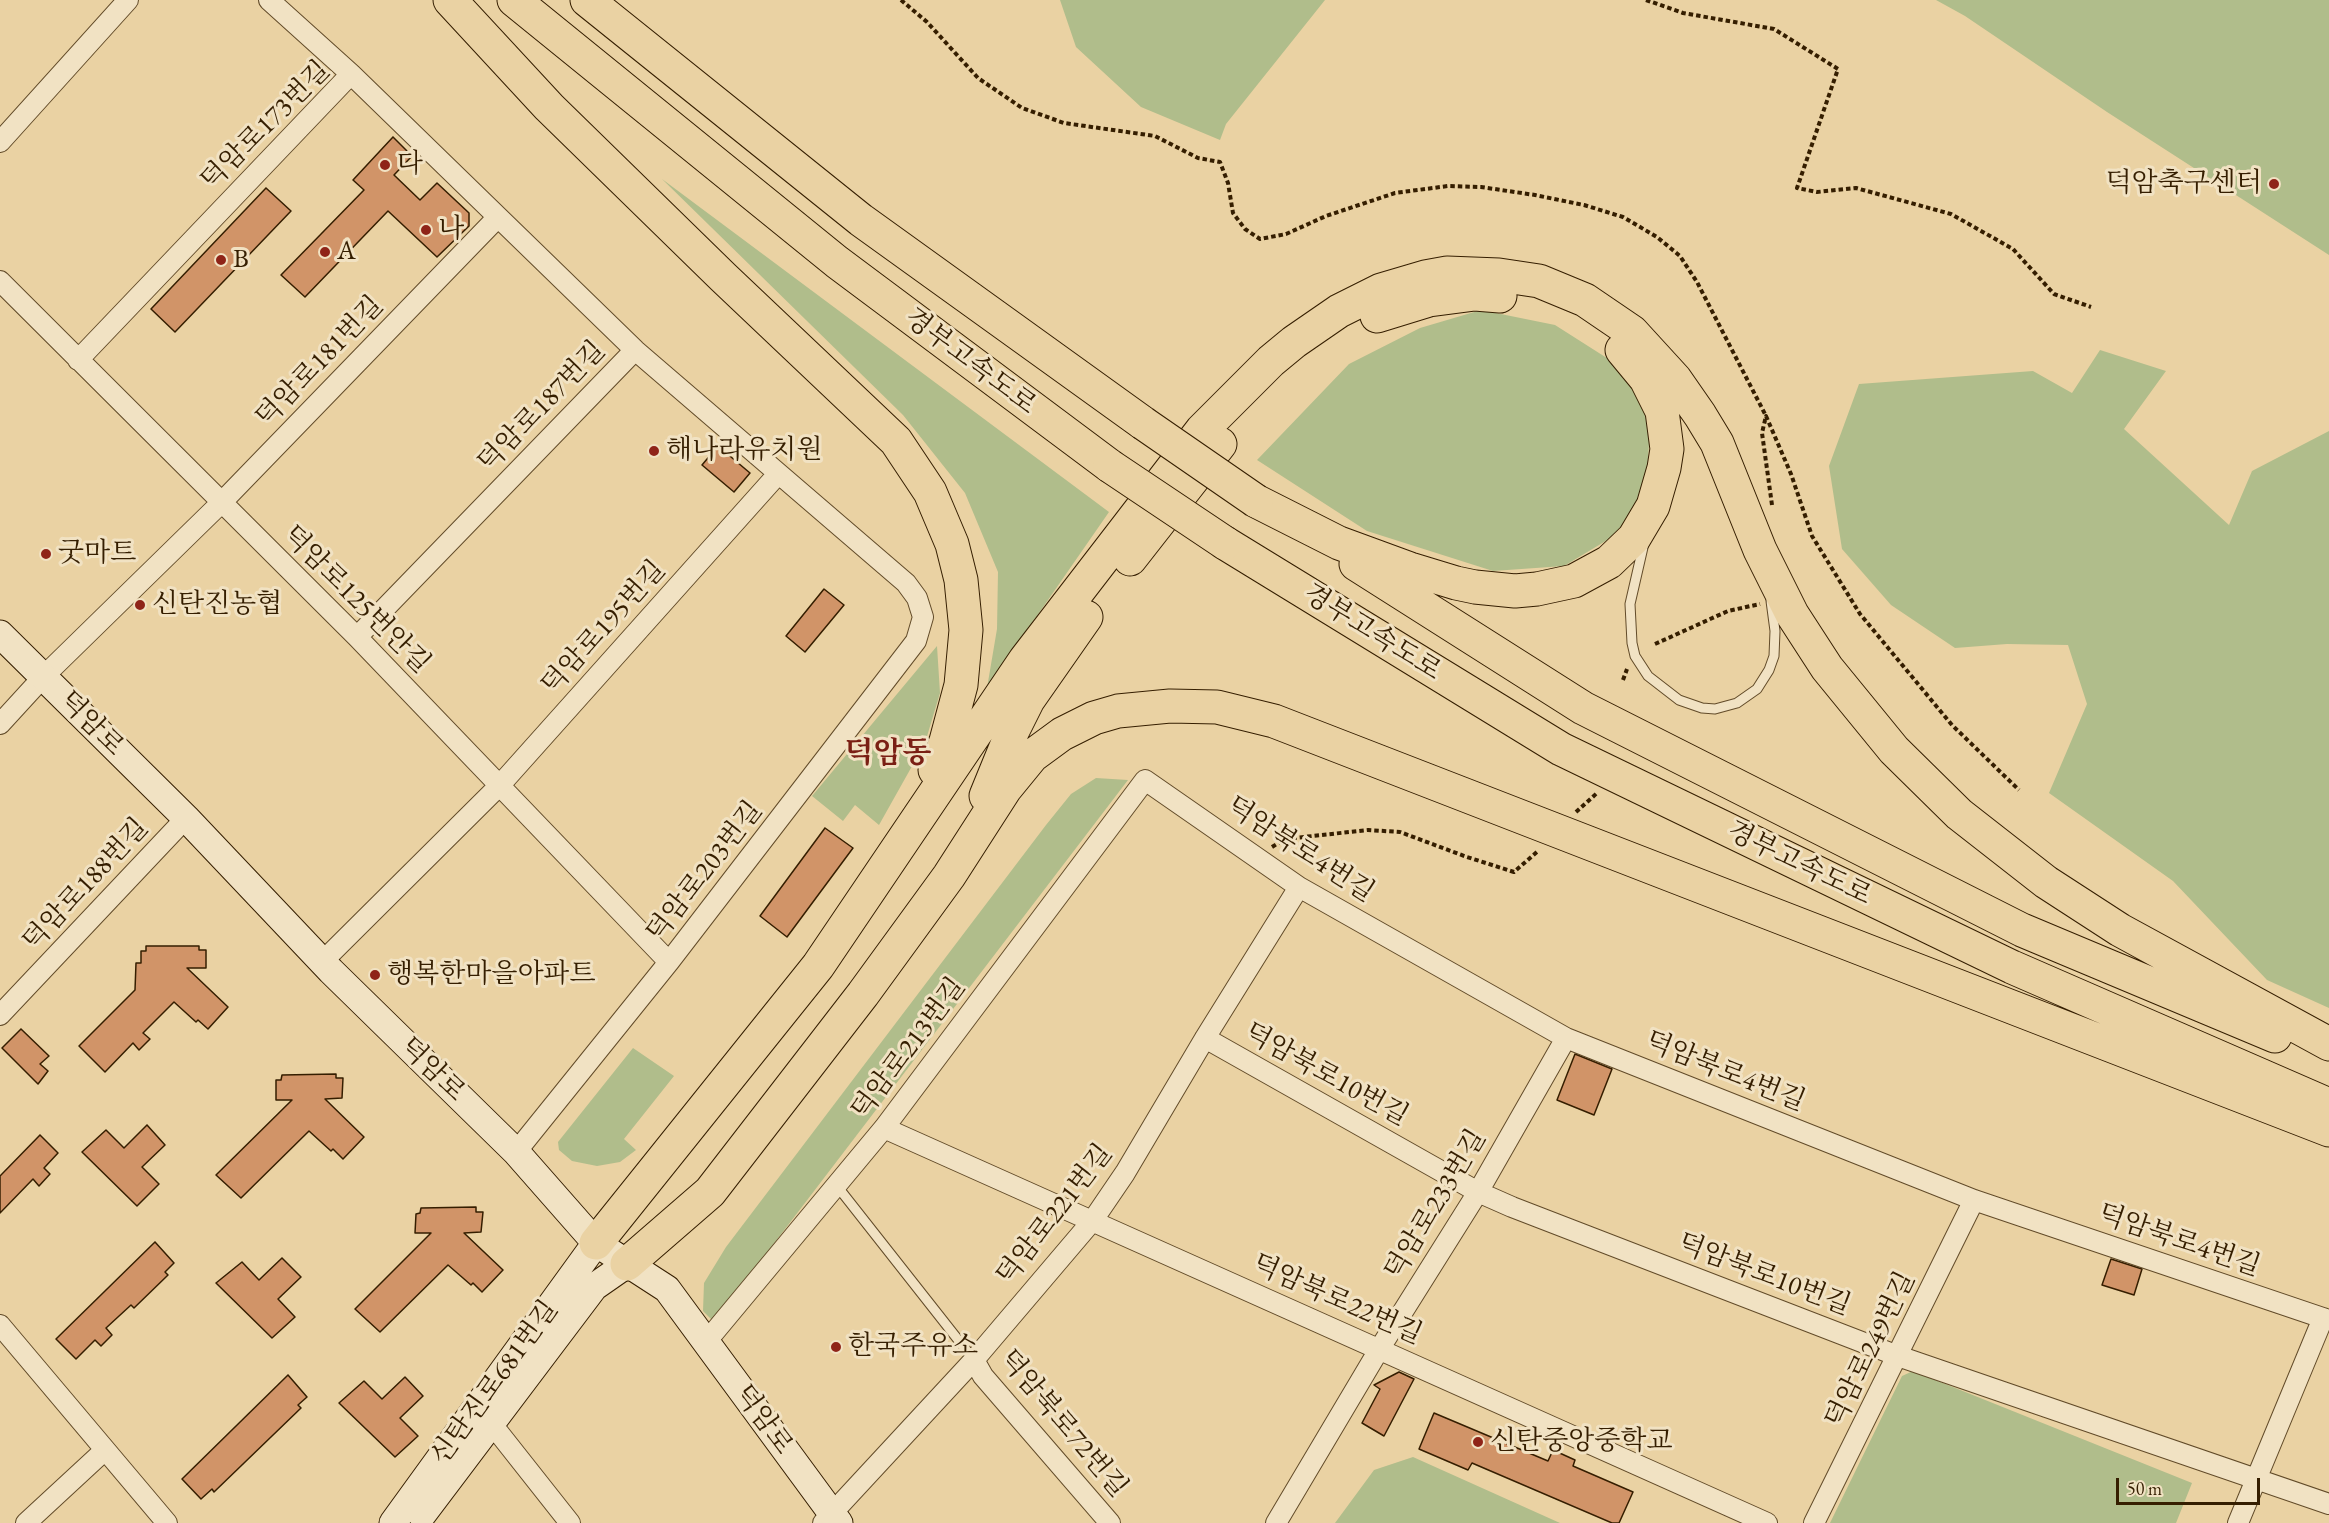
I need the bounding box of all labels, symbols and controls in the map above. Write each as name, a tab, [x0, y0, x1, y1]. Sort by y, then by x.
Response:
street label: 덕암로173번길	[195, 55, 337, 197]
place label: 다	[397, 149, 423, 181]
marker: 다	[378, 158, 392, 172]
place label: 덕암축구센터	[2106, 168, 2262, 200]
marker: 덕암축구센터	[2267, 177, 2281, 191]
place label: 나	[438, 214, 464, 246]
marker: 나	[419, 223, 433, 237]
place label: A	[337, 236, 356, 268]
place label: B	[233, 244, 249, 276]
marker: A	[318, 245, 332, 259]
marker: B	[214, 253, 228, 267]
street label: 덕암로181번길	[250, 290, 390, 434]
street label: 경부고속도로	[898, 302, 1042, 422]
street label: 덕암로187번길	[472, 335, 612, 479]
place label: 해나라유치원	[666, 435, 822, 467]
marker: 해나라유치원	[647, 444, 661, 458]
street label: 덕암로125번안길	[275, 519, 437, 681]
place label: 굿마트	[58, 538, 136, 570]
marker: 굿마트	[39, 547, 53, 561]
street label: 덕암로195번길	[535, 554, 673, 702]
street label: 경부고속도로	[1297, 578, 1447, 688]
place label: 신탄진농협	[152, 589, 282, 621]
marker: 신탄진농협	[133, 598, 147, 612]
street label: 덕암로	[52, 685, 130, 763]
district label: 덕암동	[845, 736, 931, 772]
street label: 덕암북로4번길	[1220, 790, 1380, 910]
street label: 덕암로203번길	[640, 795, 770, 949]
street label: 덕암로188번길	[16, 812, 156, 958]
street label: 경부고속도로	[1722, 815, 1876, 913]
place label: 행복한마을아파트	[387, 959, 596, 991]
marker: 행복한마을아파트	[368, 968, 382, 982]
street label: 덕암로213번길	[845, 972, 973, 1126]
street label: 덕암북로10번길	[1238, 1017, 1414, 1133]
street label: 덕암북로4번길	[1640, 1025, 1810, 1119]
street label: 덕암로	[393, 1031, 471, 1109]
street label: 덕암로233번길	[1379, 1124, 1493, 1286]
street label: 덕암로221번길	[990, 1138, 1120, 1292]
street label: 덕암북로4번길	[2094, 1198, 2264, 1284]
street label: 덕암북로10번길	[1673, 1227, 1855, 1323]
street label: 덕암북로22번길	[1247, 1248, 1427, 1352]
street label: 덕암로249번길	[1819, 1267, 1923, 1433]
street label: 신탄진로681번길	[424, 1294, 566, 1472]
place label: 한국주유소	[848, 1331, 978, 1363]
marker: 한국주유소	[829, 1340, 843, 1354]
street label: 덕암북로72번길	[992, 1344, 1134, 1504]
street label: 덕암로	[727, 1379, 799, 1461]
place label: 신탄중앙중학교	[1490, 1426, 1673, 1458]
marker: 신탄중앙중학교	[1471, 1435, 1485, 1449]
scale bar	[2119, 1466, 2263, 1504]
text: 50 m	[2127, 1477, 2162, 1500]

